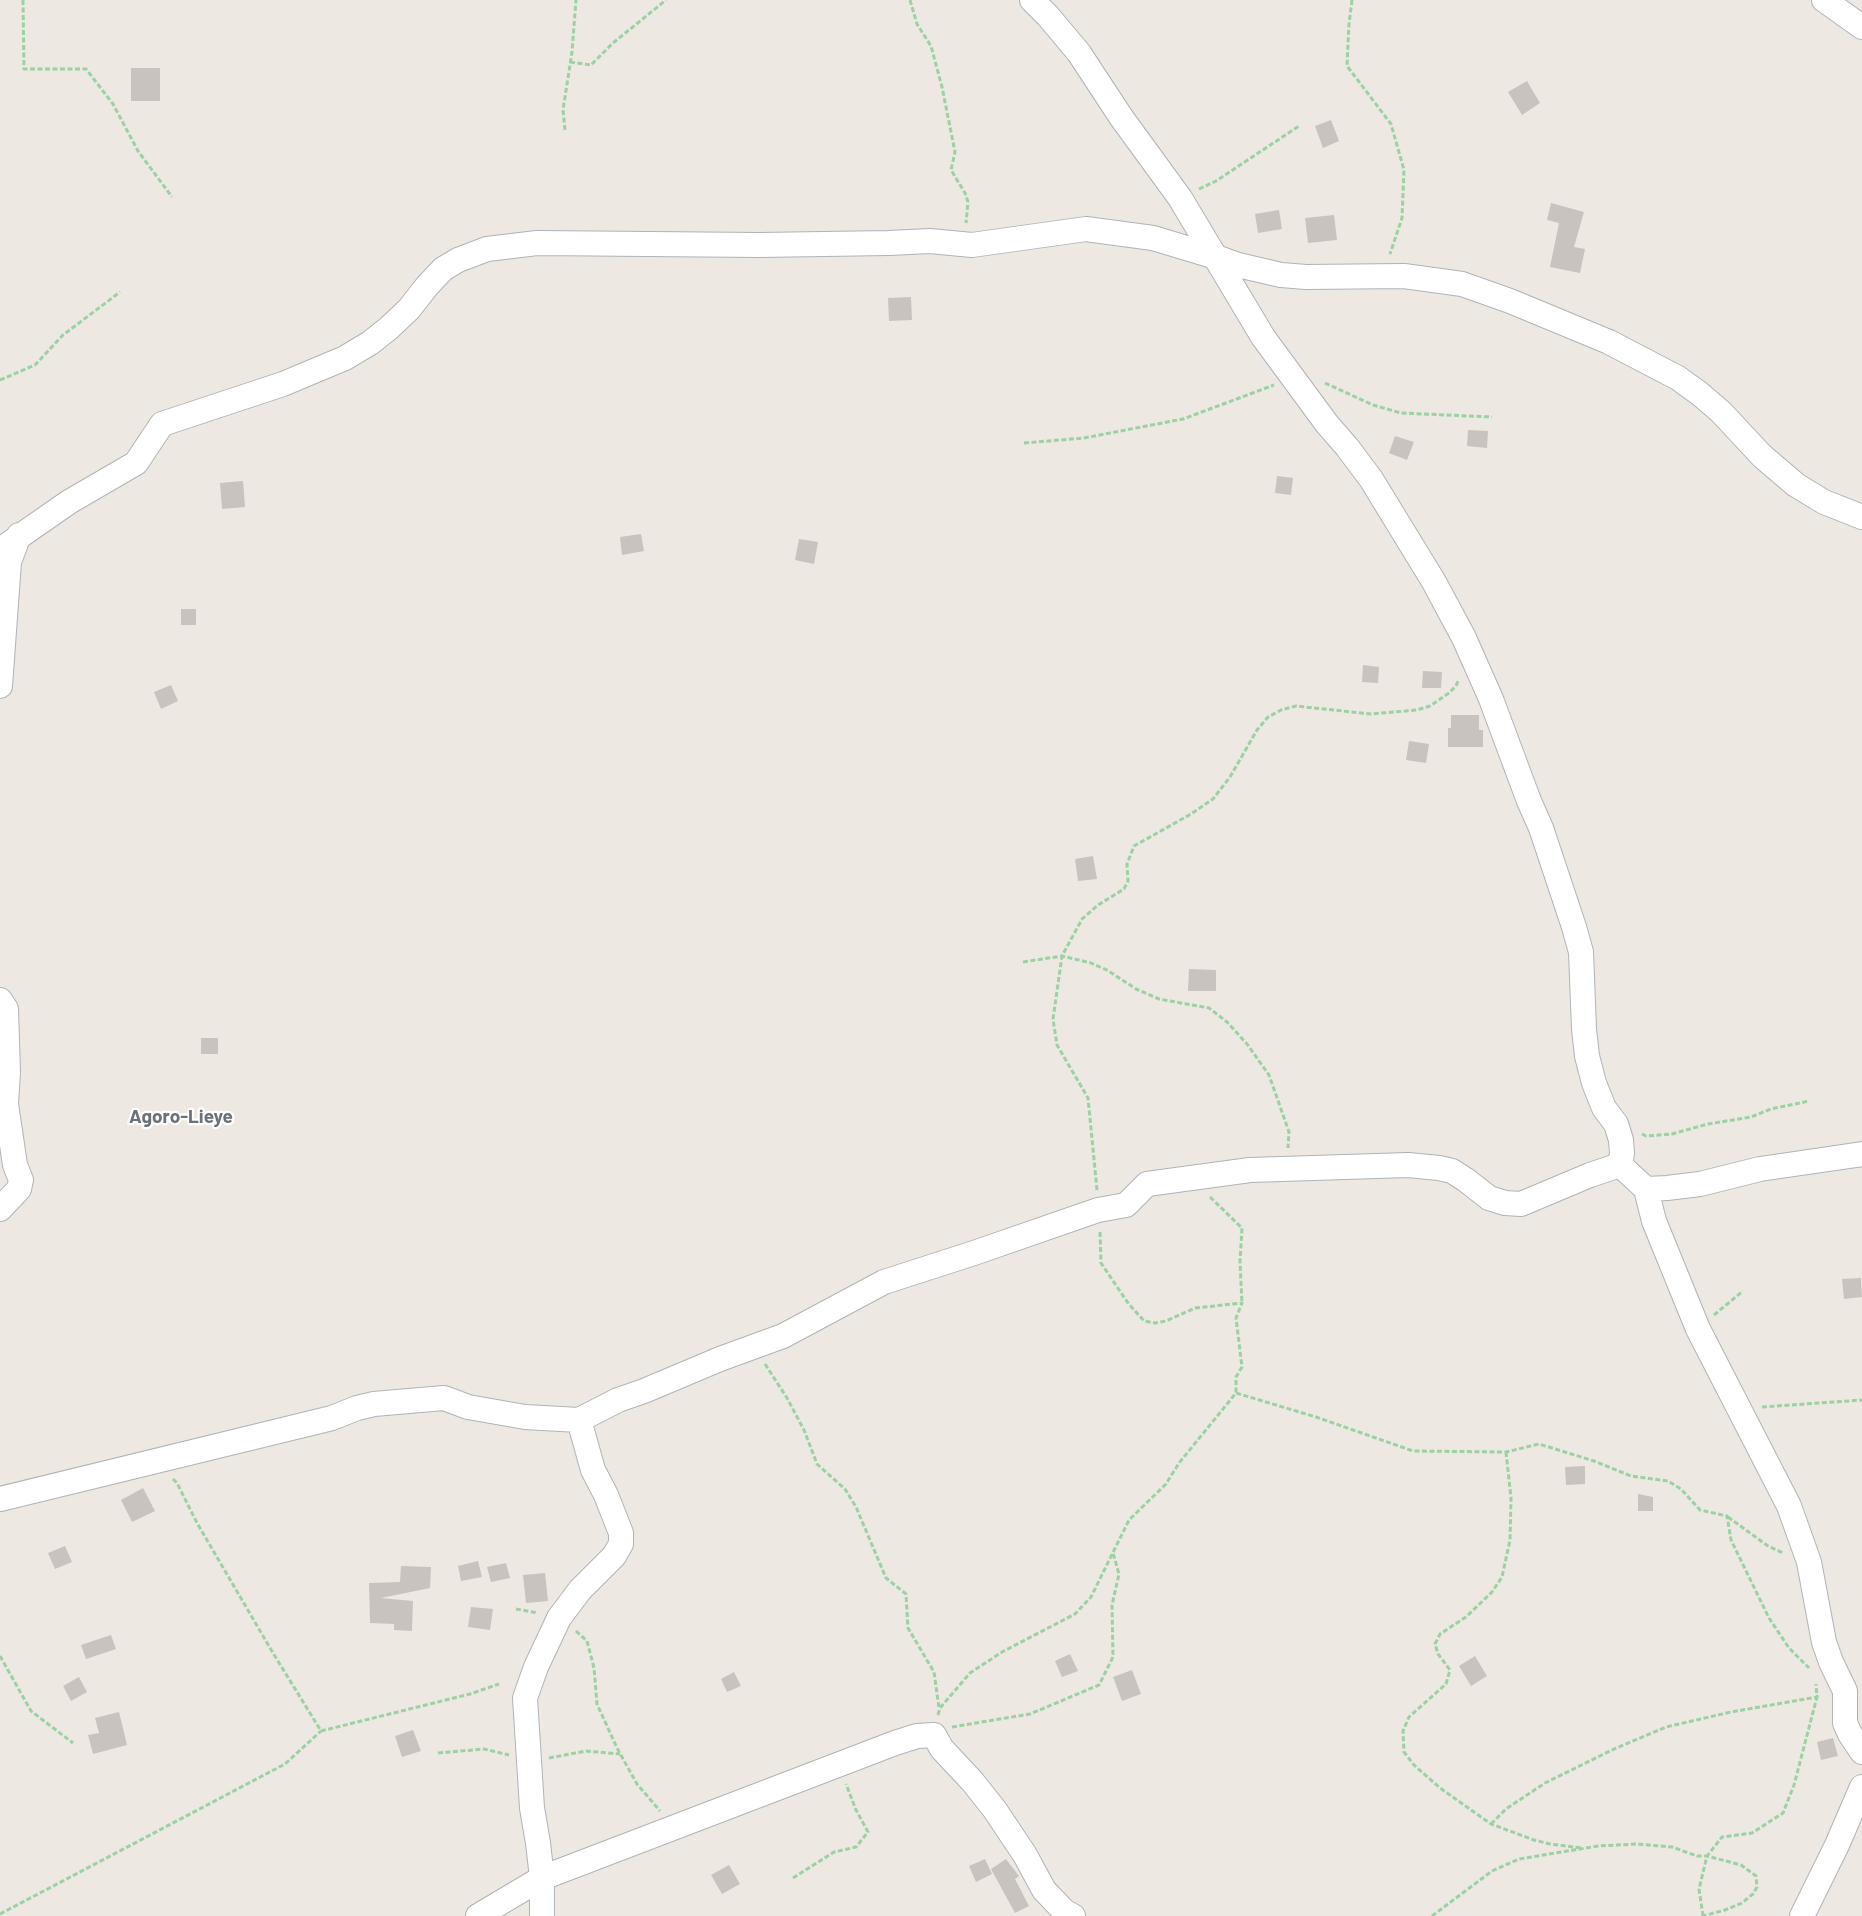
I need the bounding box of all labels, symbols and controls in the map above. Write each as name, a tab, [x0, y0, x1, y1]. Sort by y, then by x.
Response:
district label: Agoro-Lieye	[129, 1106, 233, 1128]

